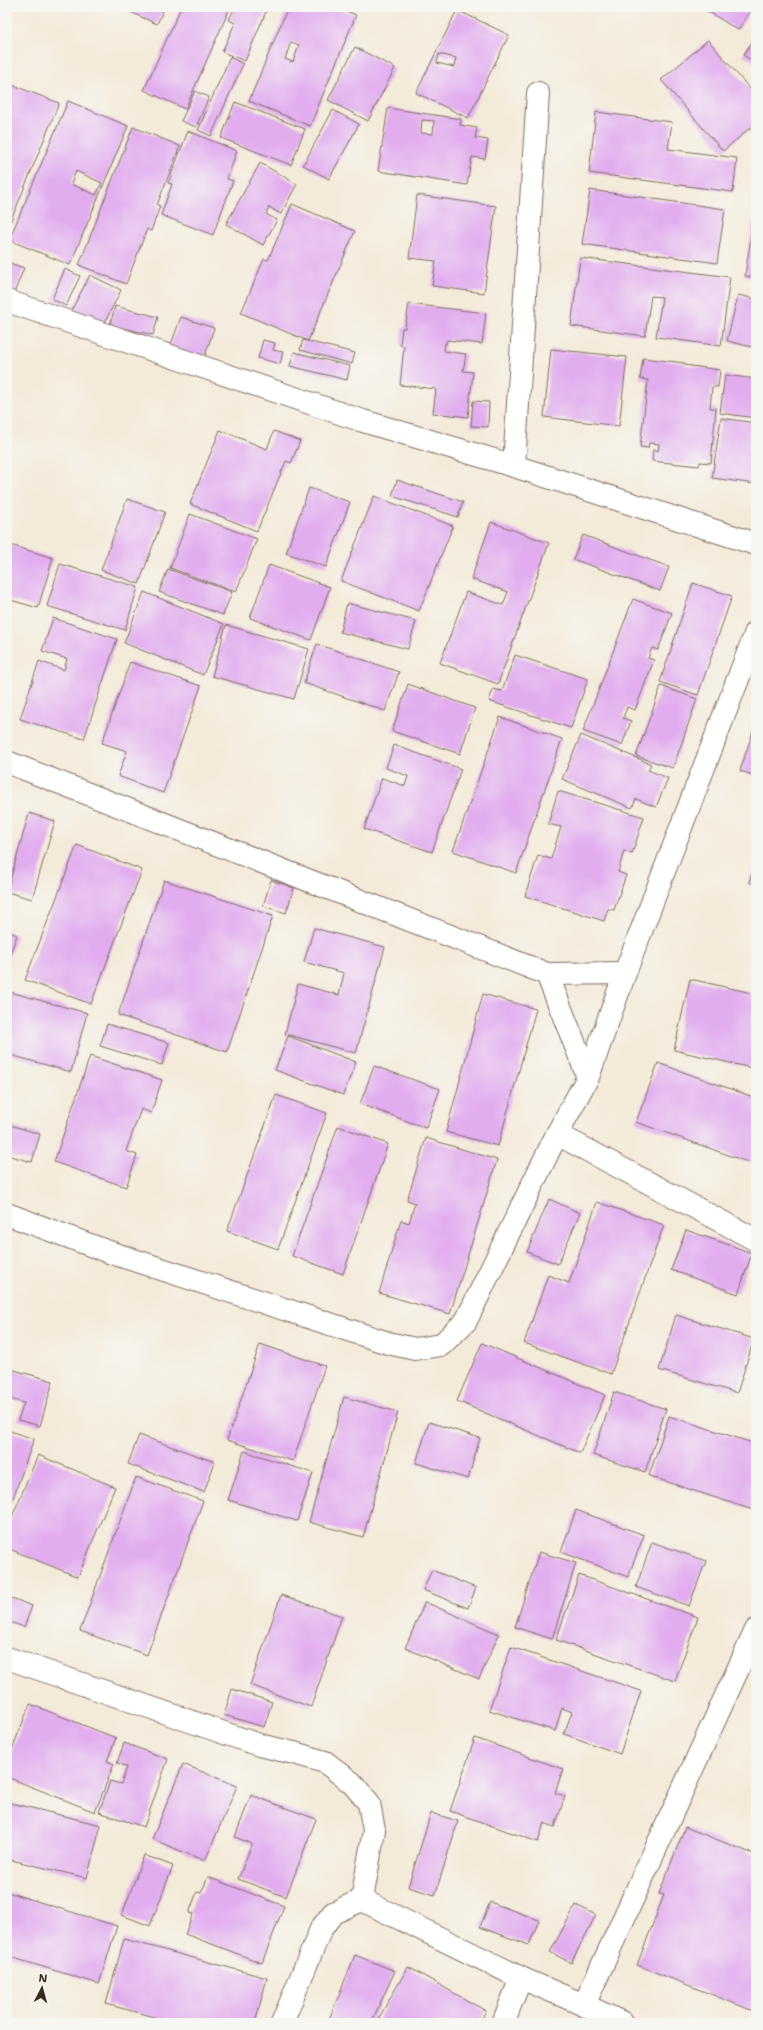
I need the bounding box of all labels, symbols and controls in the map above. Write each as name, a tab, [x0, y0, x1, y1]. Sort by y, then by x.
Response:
north arrow	[22, 1968, 62, 2008]
text: N	[38, 1971, 48, 1986]

